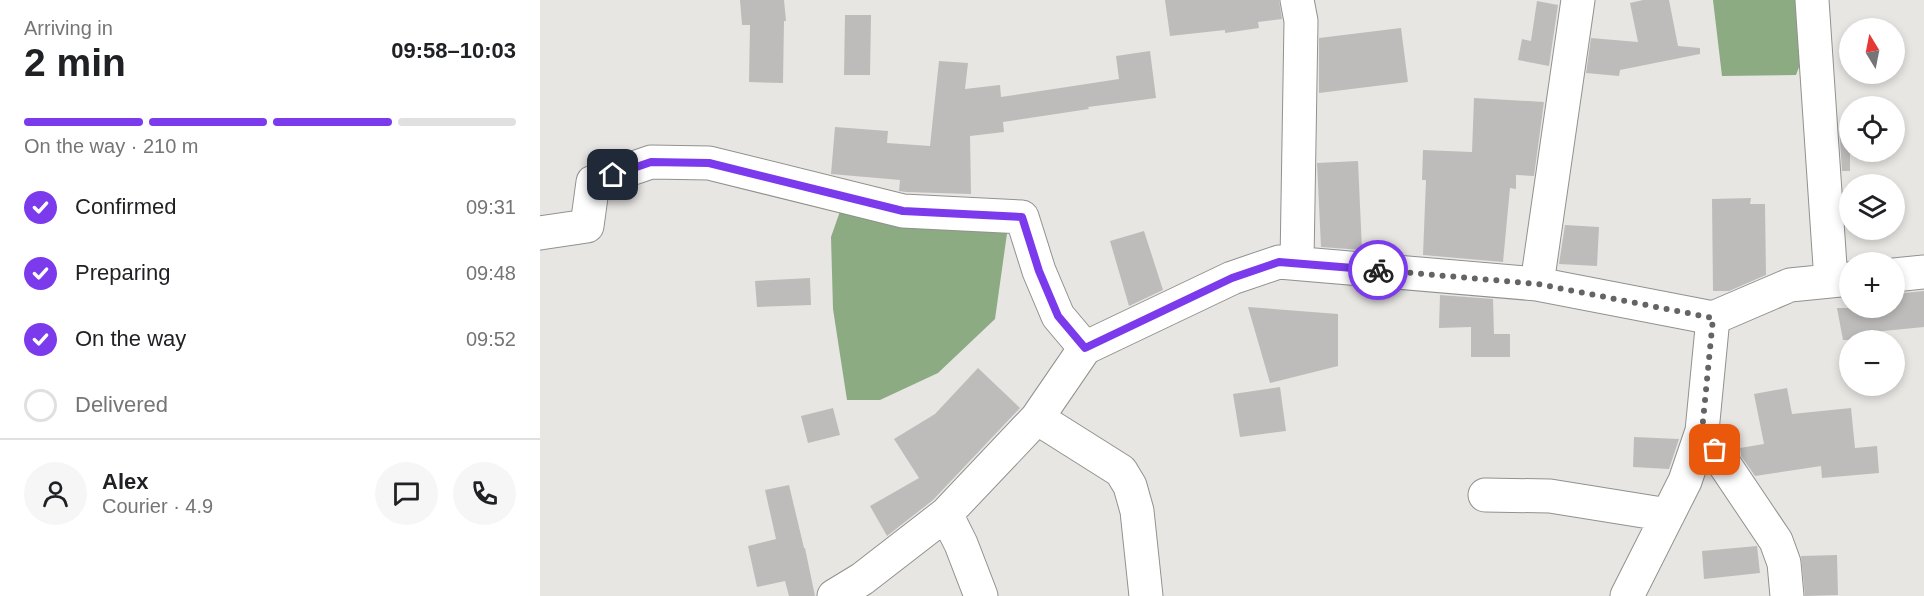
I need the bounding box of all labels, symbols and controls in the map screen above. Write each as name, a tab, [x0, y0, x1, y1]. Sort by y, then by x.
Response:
text: Arriving in	[24, 17, 113, 39]
north arrow	[1839, 18, 1905, 84]
map controls	[1839, 18, 1905, 396]
text: 09:58–10:03	[391, 38, 516, 63]
text: 2 min	[24, 41, 126, 84]
button: locate	[1839, 96, 1905, 162]
text: On the way · 210 m	[24, 135, 199, 157]
pin	[587, 149, 638, 200]
icon: home	[596, 158, 629, 191]
button: layers	[1839, 174, 1905, 240]
icon: check	[24, 191, 57, 224]
text: Confirmed	[75, 194, 176, 219]
text: 09:31	[466, 196, 516, 218]
courier	[1348, 240, 1408, 300]
button: +	[1839, 252, 1905, 318]
icon: bike	[1362, 254, 1395, 287]
icon: check	[24, 257, 57, 290]
text: Preparing	[75, 260, 170, 285]
text: 09:48	[466, 262, 516, 284]
icon: check	[24, 323, 57, 356]
text: On the way	[75, 326, 186, 351]
text: 09:52	[466, 328, 516, 350]
button: −	[1839, 330, 1905, 396]
text: Delivered	[75, 392, 168, 417]
pin	[1689, 424, 1740, 475]
icon: bag	[1698, 433, 1731, 466]
button: person	[24, 462, 87, 525]
button: chat	[375, 462, 438, 525]
button: phone	[453, 462, 516, 525]
text: Alex	[102, 469, 148, 494]
text: Courier · 4.9	[102, 495, 213, 517]

